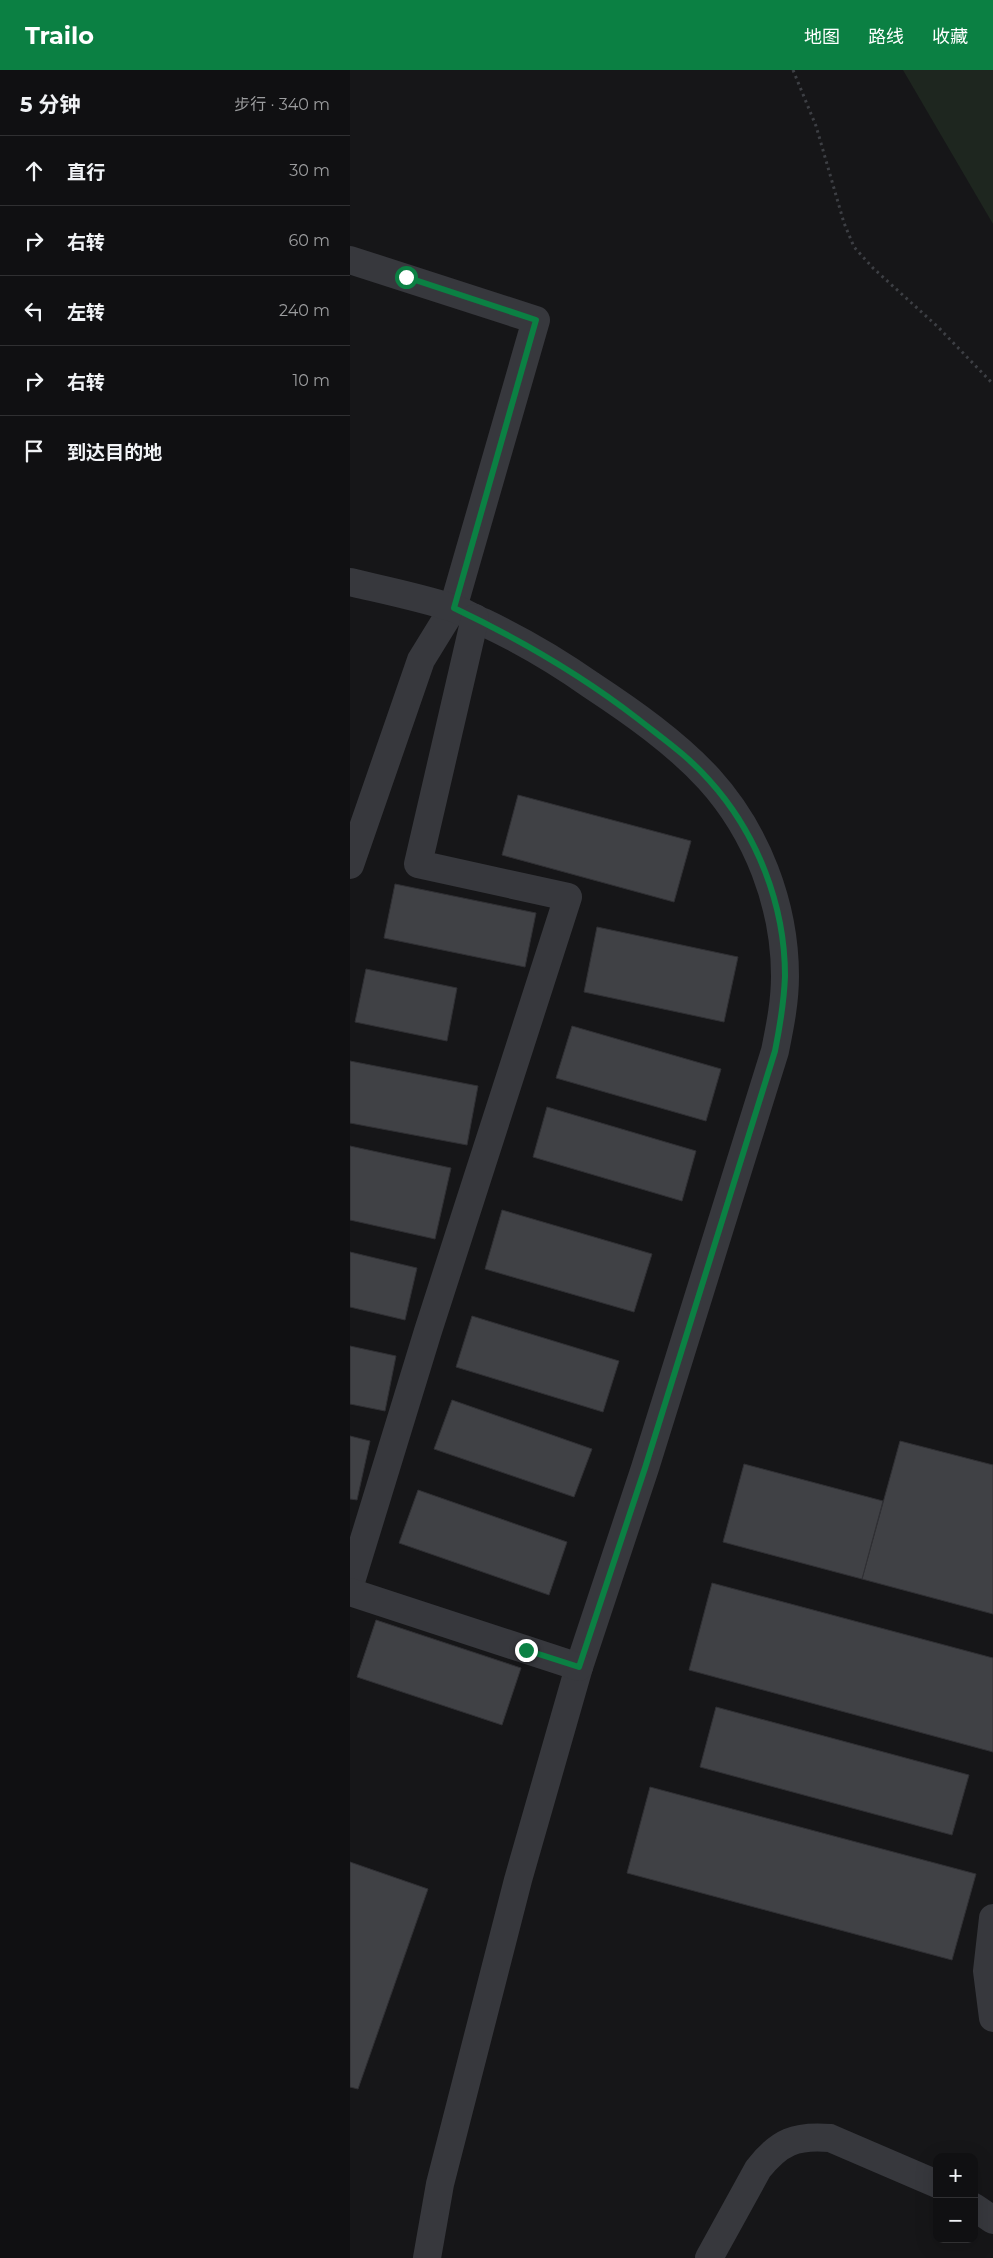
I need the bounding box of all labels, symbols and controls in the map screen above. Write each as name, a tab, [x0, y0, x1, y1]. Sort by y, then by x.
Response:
text: Trailo	[25, 21, 94, 50]
text: 地图	[804, 26, 840, 48]
text: 路线	[868, 26, 904, 48]
text: 收藏	[932, 26, 968, 48]
text: 5 分钟	[20, 92, 80, 117]
text: 步行 · 340 m	[234, 95, 330, 114]
icon: ahead	[20, 157, 48, 185]
text: 直行	[67, 161, 105, 184]
text: 30 m	[289, 161, 330, 180]
icon: right	[20, 227, 48, 255]
text: 右转	[67, 231, 105, 254]
text: 60 m	[288, 231, 330, 250]
route start	[395, 266, 418, 289]
icon: left	[20, 297, 48, 325]
text: 左转	[67, 301, 105, 324]
text: 240 m	[279, 301, 330, 320]
icon: right	[20, 367, 48, 395]
text: 右转	[67, 371, 105, 394]
text: 10 m	[292, 371, 330, 390]
icon: arrive	[20, 437, 48, 465]
text: 到达目的地	[67, 441, 162, 464]
route end	[515, 1639, 538, 1662]
map controls	[933, 2153, 978, 2243]
button: +	[933, 2153, 978, 2198]
button: −	[933, 2198, 978, 2243]

